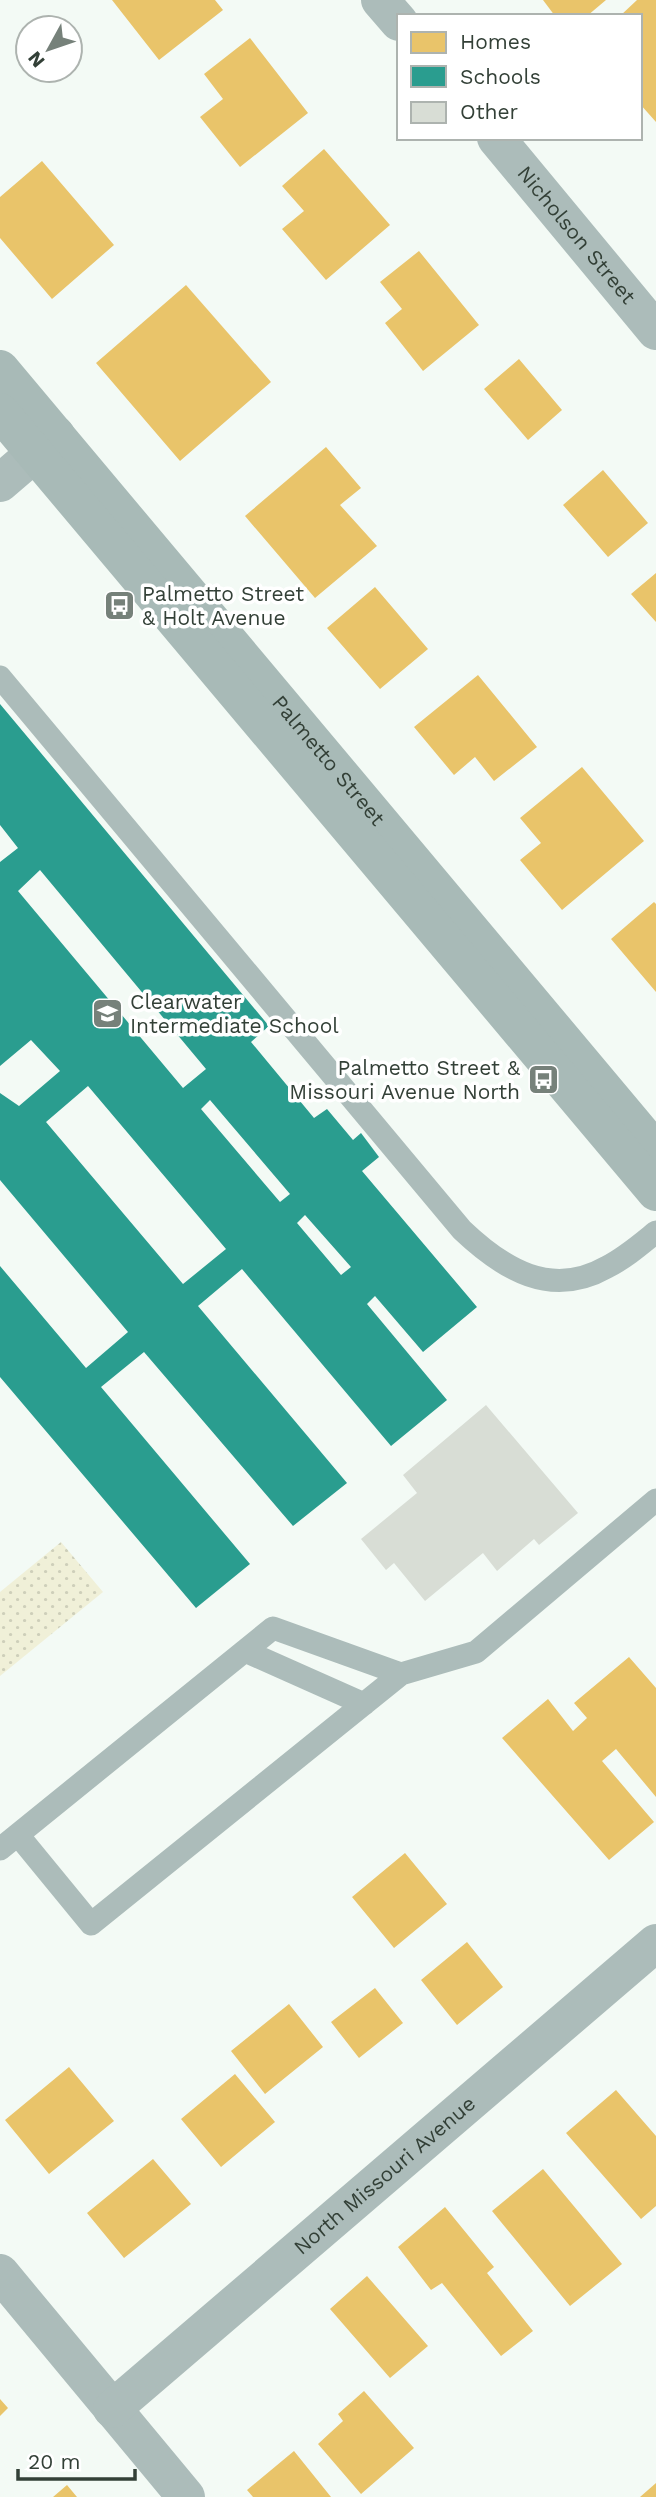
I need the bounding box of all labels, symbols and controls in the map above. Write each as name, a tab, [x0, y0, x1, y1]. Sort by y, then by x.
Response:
north arrow	[14, 14, 84, 84]
legend	[397, 14, 642, 140]
text: Homes	[460, 29, 531, 54]
text: N	[23, 47, 50, 72]
text: Schools	[460, 64, 541, 89]
text: Other	[460, 99, 519, 124]
street label: Nicholson Street	[512, 161, 641, 309]
place label: Palmetto Street & Holt Avenue	[142, 581, 304, 630]
bus stop icon: Palmetto Street & Holt Avenue	[102, 589, 136, 623]
street label: Palmetto Street	[267, 690, 391, 831]
place label: Clearwater Intermediate School	[130, 989, 339, 1038]
school or university icon: Clearwater Intermediate School	[90, 997, 124, 1031]
place label: Palmetto Street & Missouri Avenue North	[289, 1055, 521, 1104]
bus stop icon: Palmetto Street & Missouri Avenue North	[526, 1063, 560, 1097]
street label: North Missouri Avenue	[289, 2090, 480, 2260]
scale bar	[18, 2438, 135, 2482]
text: 20 m	[28, 2449, 80, 2474]

